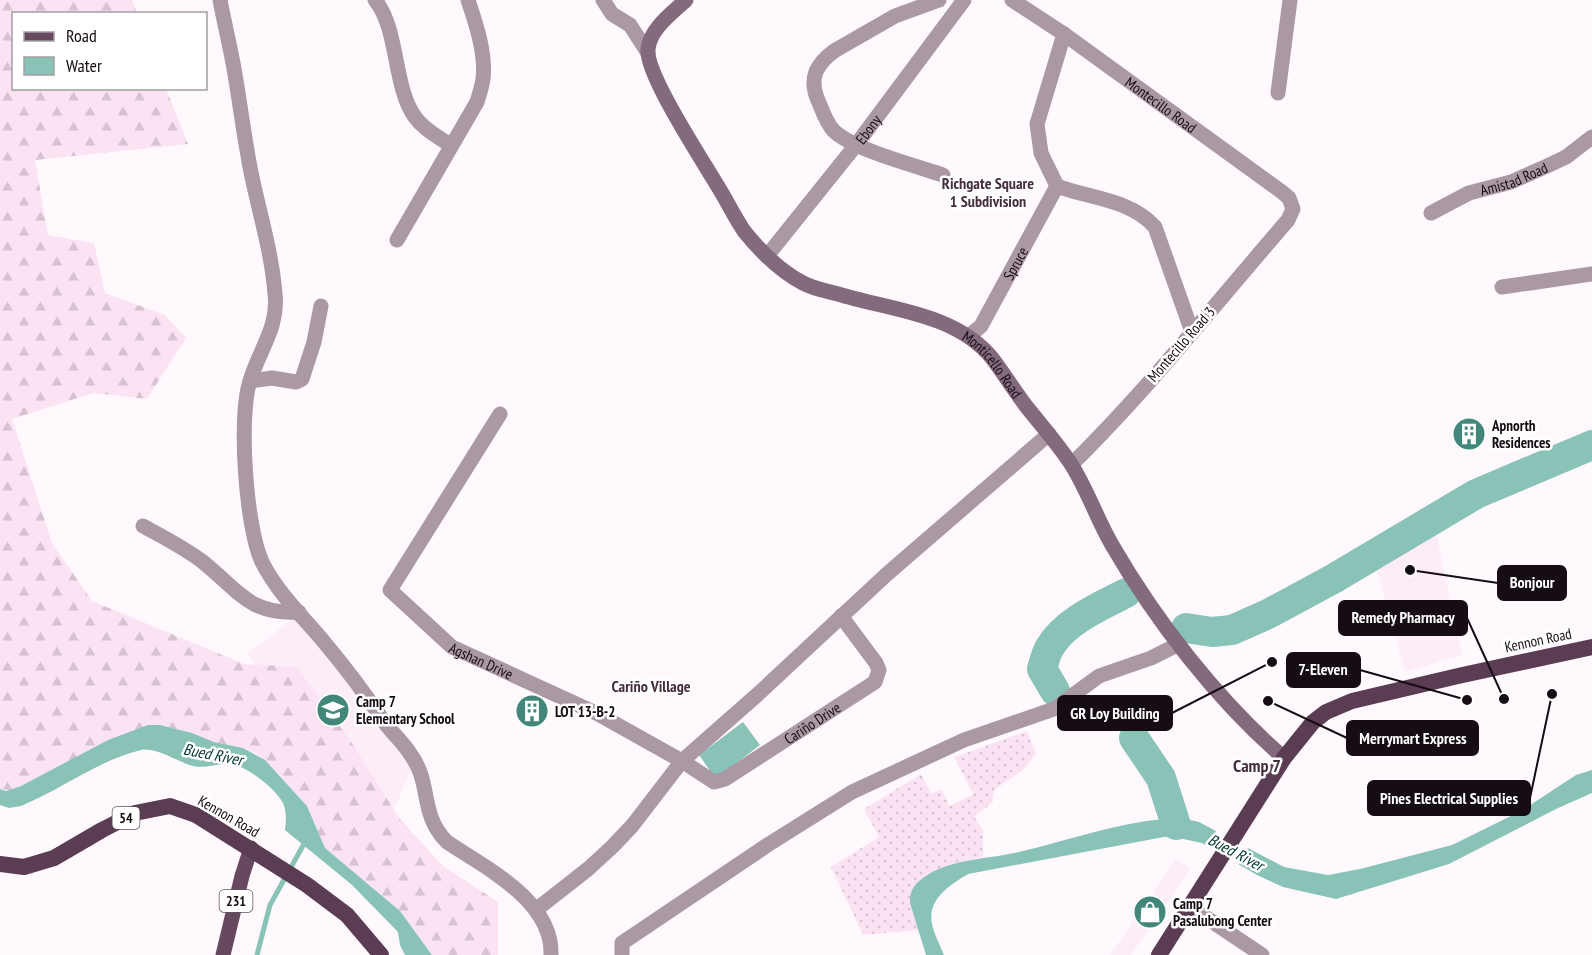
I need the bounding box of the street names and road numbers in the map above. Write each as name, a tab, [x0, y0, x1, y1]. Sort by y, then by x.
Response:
street label: Montecillo Road	[1122, 72, 1200, 137]
street label: Ebony	[851, 111, 885, 148]
street label: Amistad Road	[1478, 157, 1550, 199]
street label: Spruce	[998, 243, 1032, 283]
street label: Montecillo Road 3	[1143, 302, 1219, 386]
street label: Monticello Road	[959, 326, 1027, 402]
street label: Kennon Road	[1503, 624, 1573, 656]
street label: Agshan Drive	[446, 638, 516, 683]
street label: Cariño Drive	[780, 697, 844, 748]
street label: Kennon Road	[195, 791, 263, 841]
road number: 54	[112, 807, 140, 829]
road number: 231	[220, 890, 252, 912]

